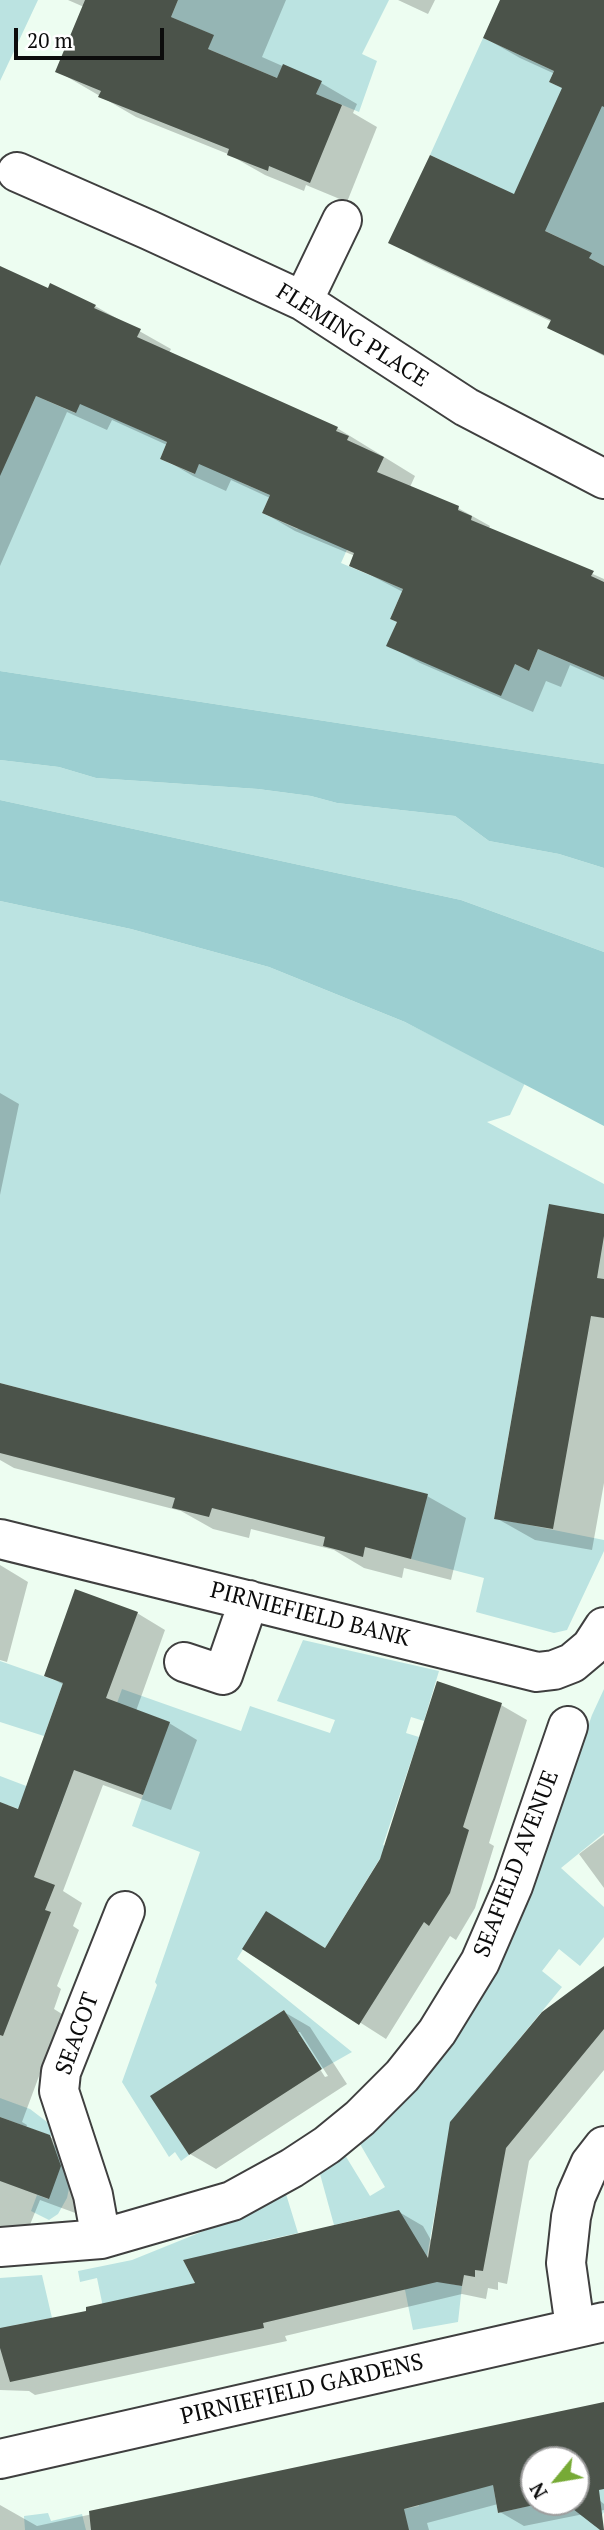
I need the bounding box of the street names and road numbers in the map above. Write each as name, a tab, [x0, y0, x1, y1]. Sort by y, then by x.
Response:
street label: FLEMING PLACE	[271, 278, 433, 394]
street label: PIRNIEFIELD BANK	[207, 1577, 413, 1653]
street label: SEAFIELD AVENUE	[469, 1767, 565, 1961]
street label: SEACOT	[50, 1989, 106, 2079]
street label: PIRNIEFIELD GARDENS	[178, 2349, 426, 2431]

